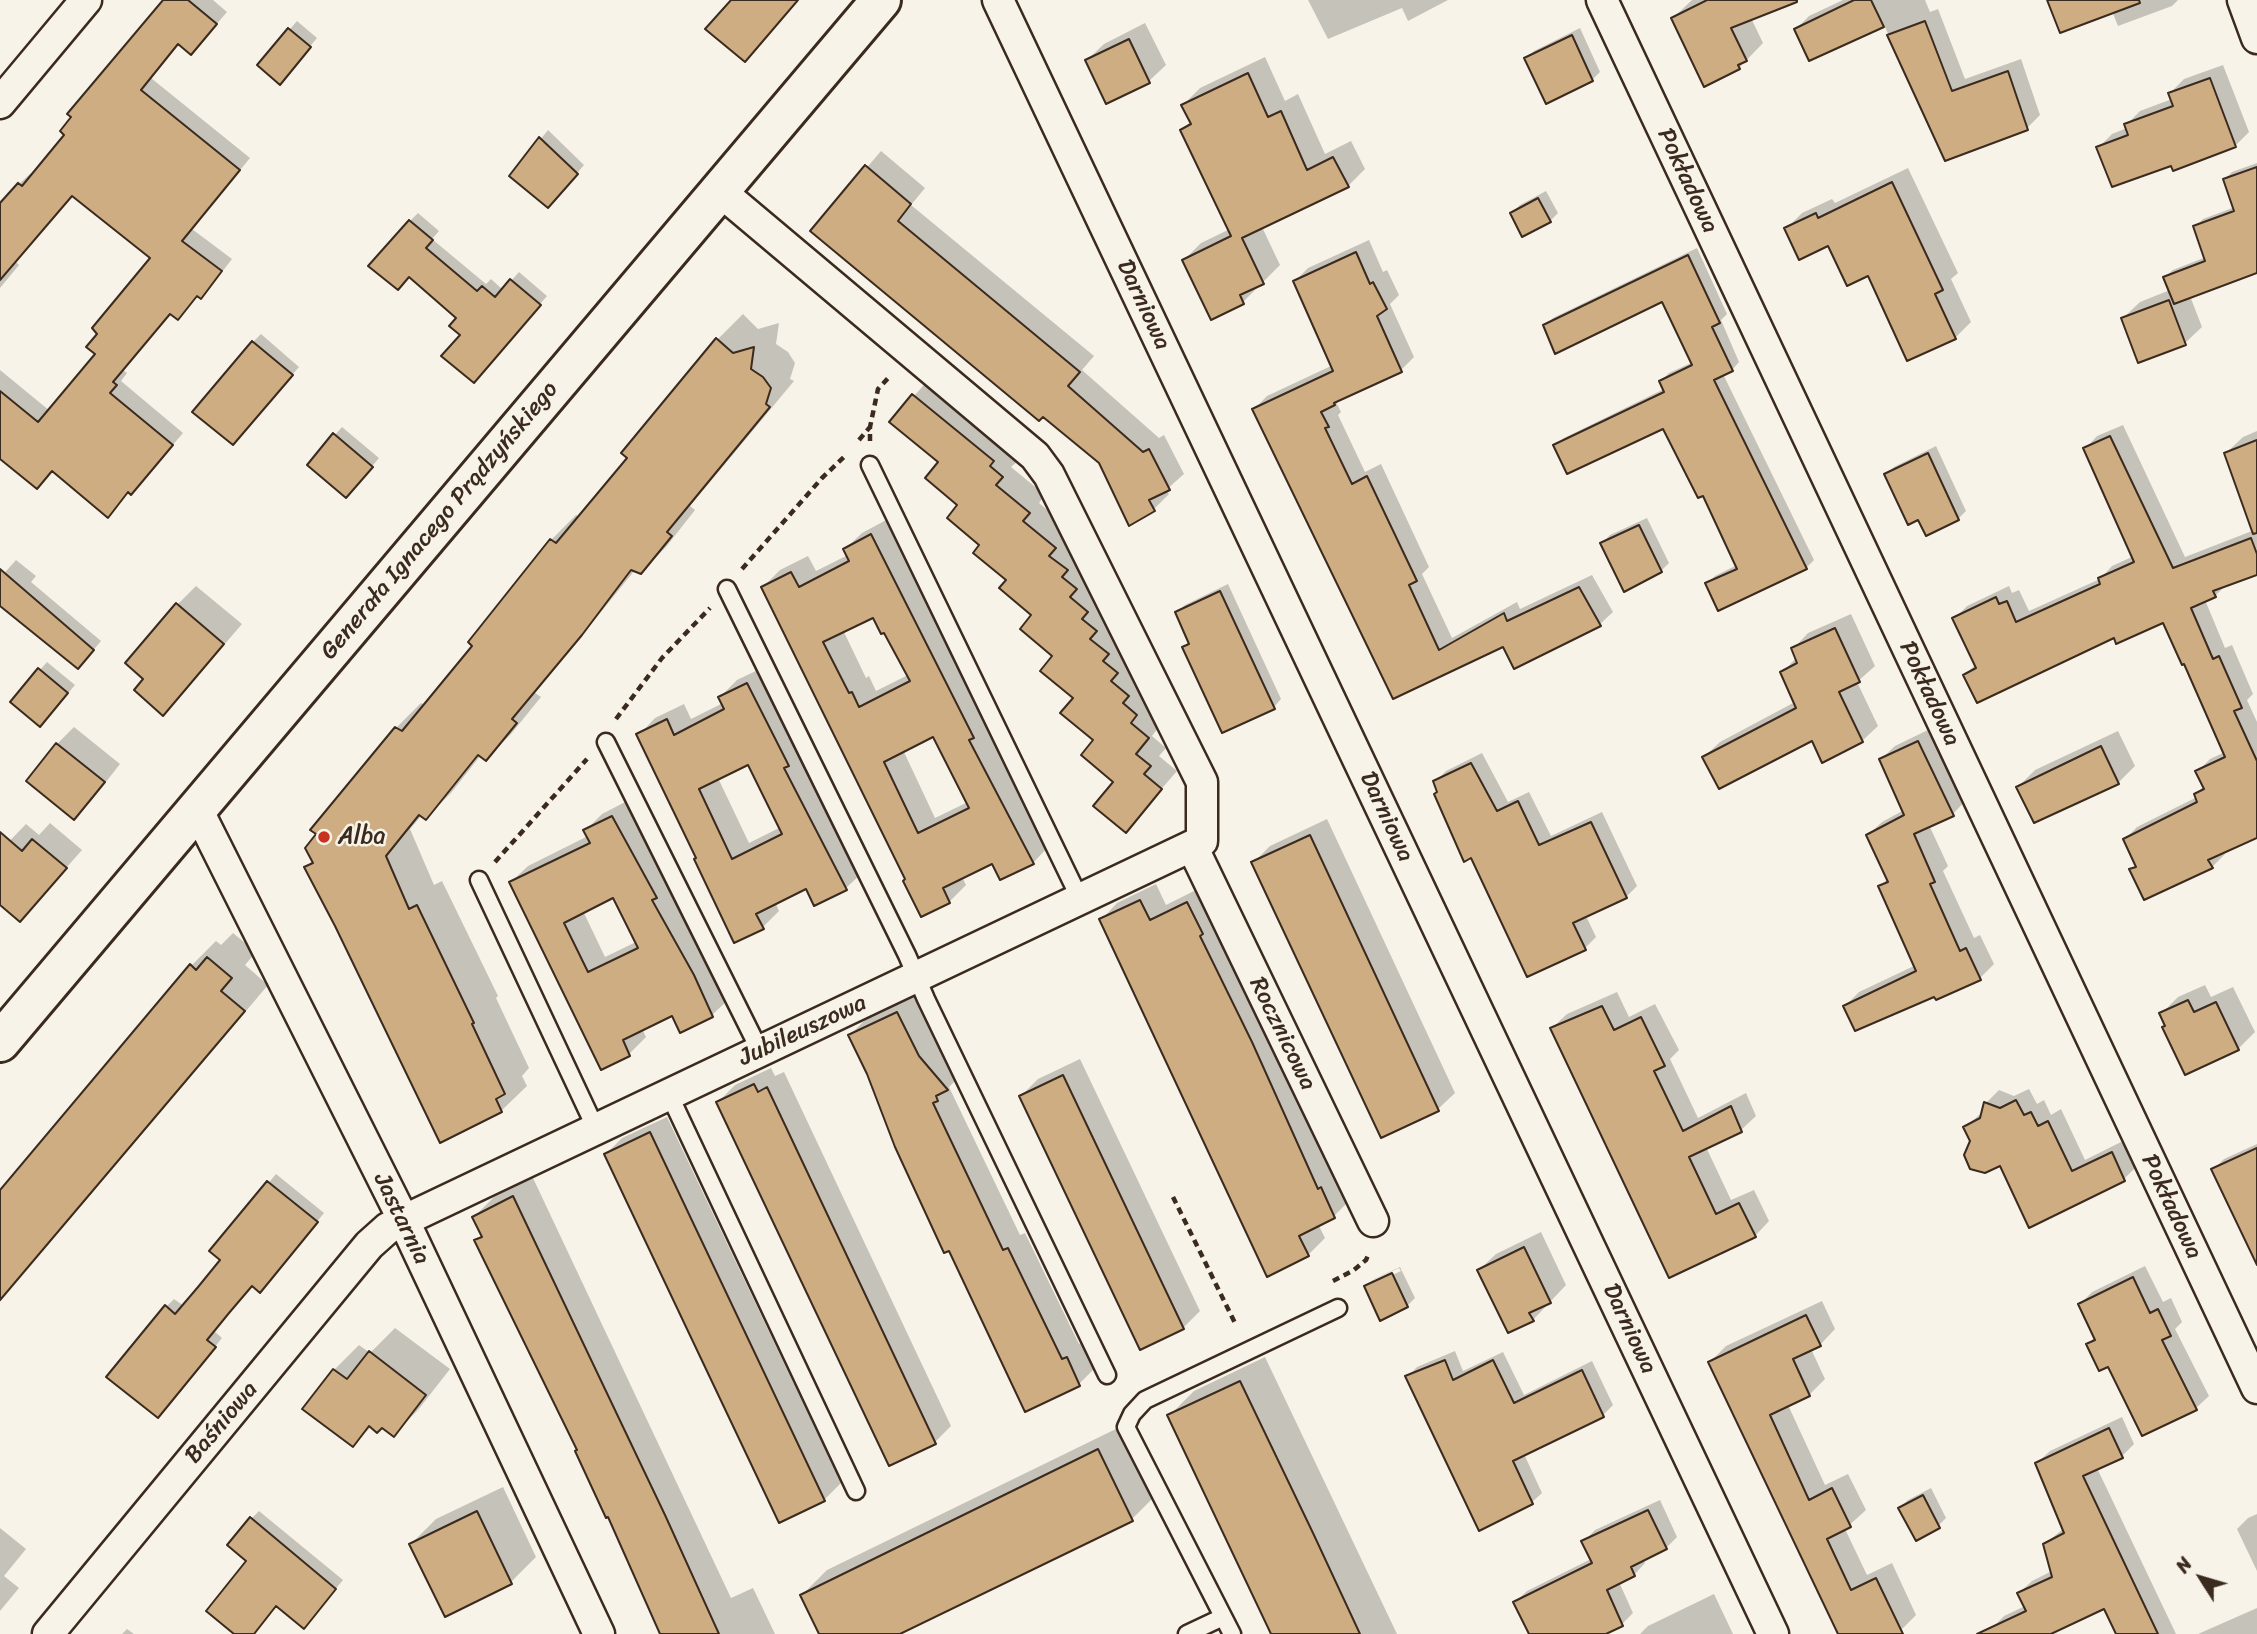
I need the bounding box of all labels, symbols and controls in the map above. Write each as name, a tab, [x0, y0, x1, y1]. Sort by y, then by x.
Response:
street label: Pokładowa	[1650, 124, 1724, 238]
street label: Darniowa	[1110, 255, 1176, 355]
street label: Generała Ignacego Prądzyńskiego	[315, 376, 565, 666]
street label: Pokładowa	[1892, 637, 1966, 751]
street label: Darniowa	[1353, 767, 1419, 867]
place label: Alba	[338, 823, 385, 851]
marker: Alba	[316, 829, 332, 845]
street label: Rocznicowa	[1242, 973, 1322, 1095]
street label: Jubileuszowa	[735, 989, 871, 1073]
street label: Pokładowa	[2134, 1150, 2208, 1264]
street label: Jastarnia	[367, 1168, 435, 1270]
street label: Darniowa	[1596, 1279, 1662, 1379]
street label: Baśniowa	[179, 1376, 265, 1470]
north arrow	[2166, 1543, 2236, 1613]
text: N	[2167, 1550, 2201, 1580]

